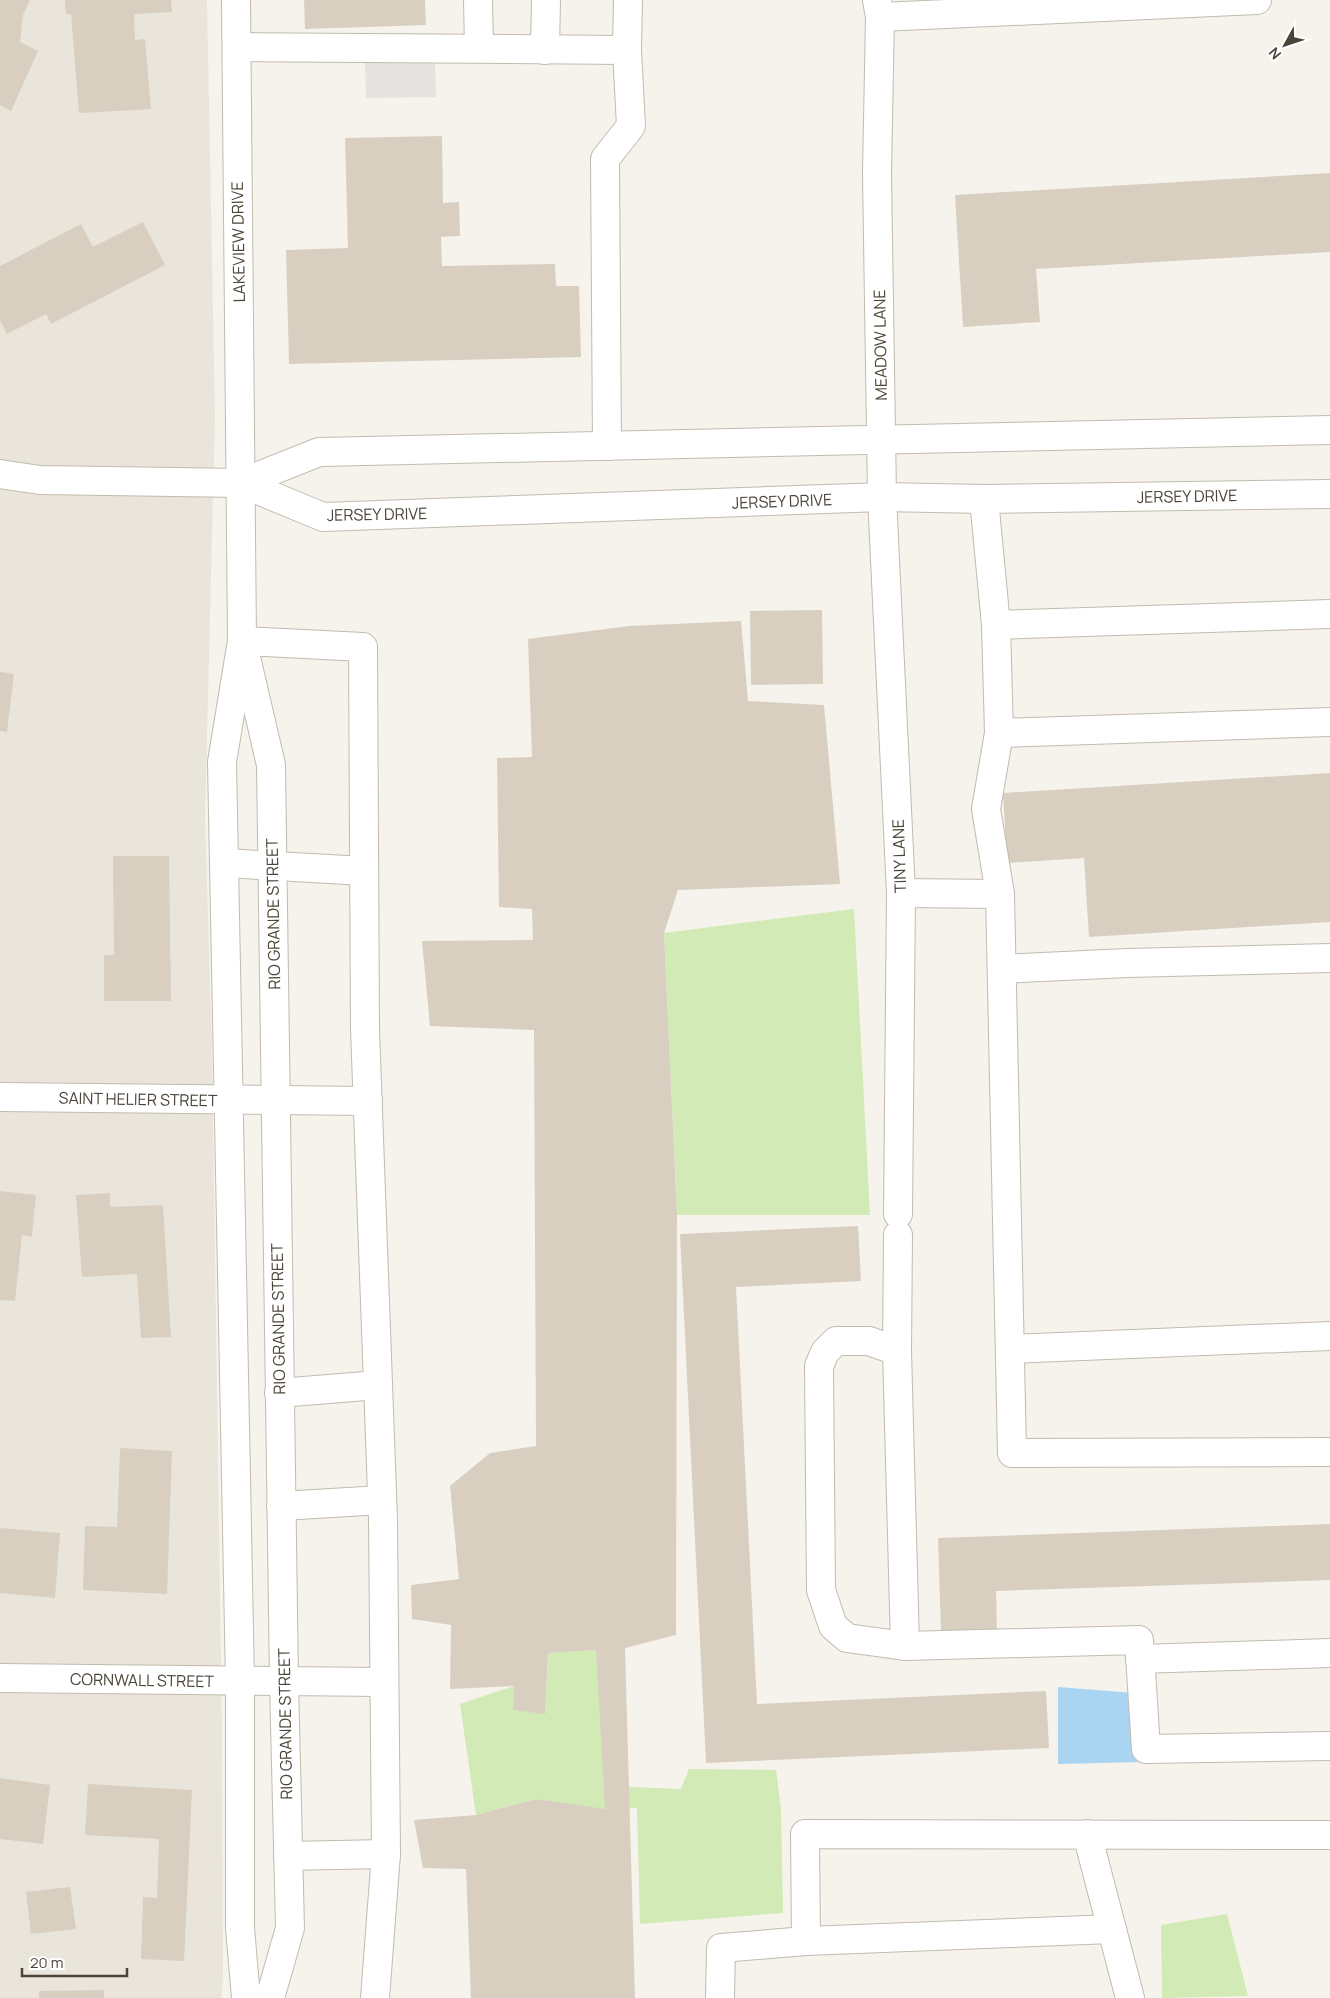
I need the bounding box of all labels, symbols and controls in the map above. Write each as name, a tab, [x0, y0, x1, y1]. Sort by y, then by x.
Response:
north arrow	[1260, 20, 1310, 70]
text: N	[1264, 44, 1285, 64]
street label: LAKEVIEW DRIVE	[226, 181, 250, 303]
street label: MEADOW LANE	[868, 289, 892, 401]
street label: JERSEY DRIVE	[1137, 484, 1237, 508]
street label: JERSEY DRIVE	[731, 488, 833, 514]
street label: JERSEY DRIVE	[327, 502, 427, 526]
street label: TINY LANE	[887, 819, 911, 893]
street label: RIO GRANDE STREET	[261, 838, 285, 990]
street label: SAINT HELIER STREET	[59, 1087, 218, 1111]
street label: RIO GRANDE STREET	[266, 1243, 290, 1395]
street label: RIO GRANDE STREET	[273, 1648, 297, 1800]
street label: CORNWALL STREET	[70, 1668, 215, 1692]
scale bar	[22, 1946, 128, 1978]
text: 20 m	[30, 1952, 63, 1973]

